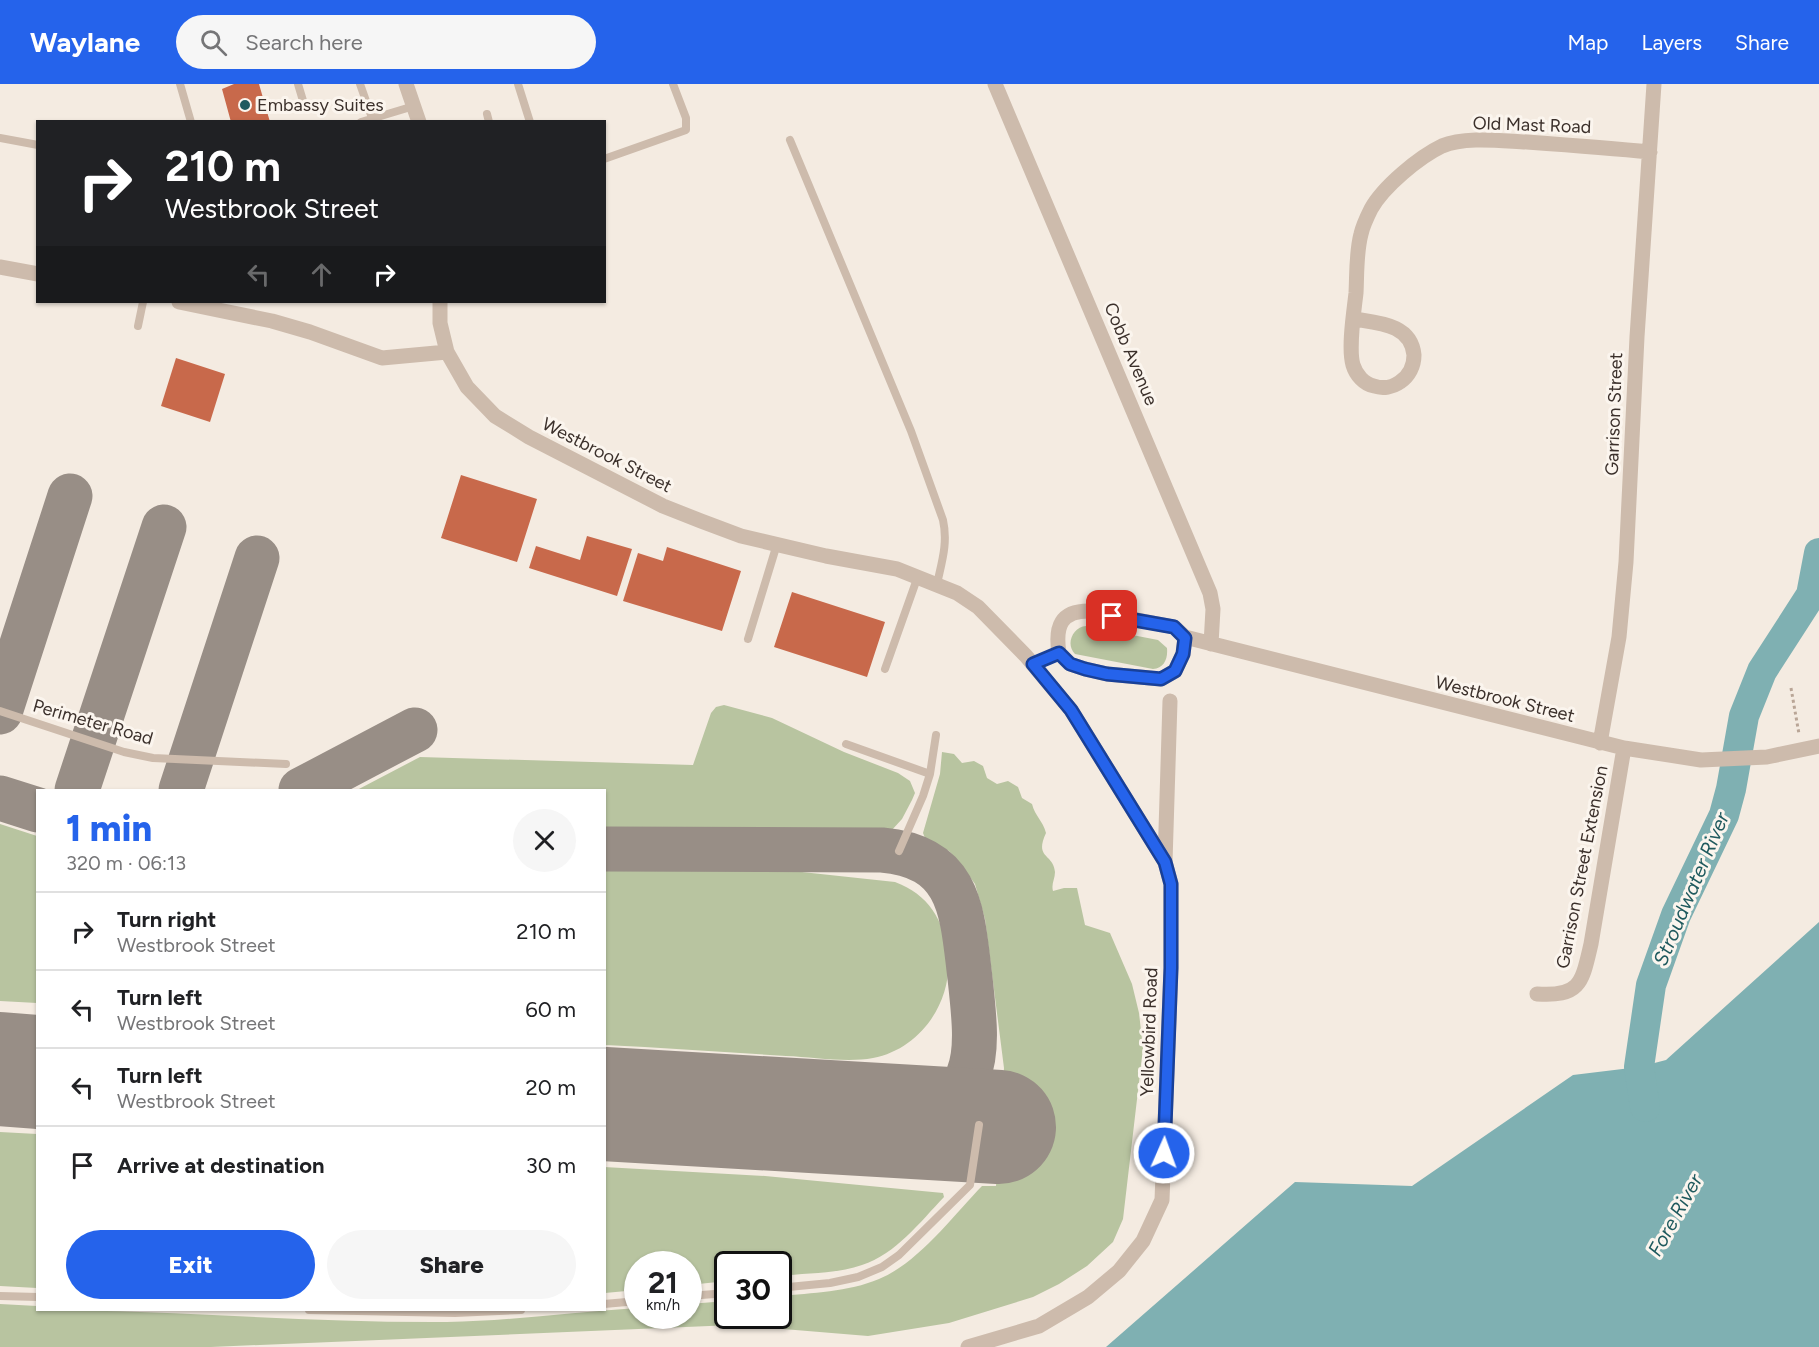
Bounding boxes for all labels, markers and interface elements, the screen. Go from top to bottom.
search box [176,15,596,69]
text: Waylane [30,25,140,59]
icon: search [197,26,230,59]
text: Search here [245,29,363,56]
text: Map [1568,30,1608,55]
text: Layers [1641,30,1702,55]
text: Share [1735,30,1789,55]
place label: Embassy Suites [257,94,384,116]
marker: Embassy Suites [238,98,252,112]
street label: Old Mast Road [1472,112,1592,138]
text: 210 m [165,141,281,192]
icon: right [66,144,144,222]
text: Westbrook Street [165,192,379,225]
icon: left [242,258,275,291]
icon: ahead [305,258,338,291]
icon: right [368,258,401,291]
street label: Cobb Avenue [1099,299,1163,409]
street label: Garrison Street [1601,352,1627,476]
street label: Westbrook Street [538,413,676,497]
pin [1086,590,1137,641]
icon: arrive [1095,599,1128,632]
street label: Westbrook Street [1433,671,1577,727]
street label: Perimeter Road [30,694,156,750]
street label: Garrison Street Extension [1552,764,1612,970]
text: 1 min [66,807,152,850]
water label: Stroudwater River [1648,808,1735,969]
button: close [513,809,576,872]
text: 320 m · 06:13 [66,851,186,875]
text: Turn right [117,906,216,933]
icon: right [66,915,99,948]
text: 210 m [516,918,576,945]
text: Westbrook Street [117,933,276,957]
street label: Yellowbird Road [1136,967,1162,1097]
text: Turn left [117,984,203,1011]
icon: left [66,993,99,1026]
text: 60 m [525,996,576,1023]
text: Westbrook Street [117,1011,276,1035]
text: Turn left [117,1062,203,1089]
icon: left [66,1071,99,1104]
text: 20 m [525,1074,576,1101]
text: Westbrook Street [117,1089,276,1113]
position arrow [1132,1121,1196,1185]
icon: arrive [66,1149,99,1182]
text: Arrive at destination [117,1152,325,1179]
text: 30 m [526,1152,576,1179]
water label: Fore River [1643,1169,1708,1260]
button: Exit [66,1230,315,1299]
button: Share [327,1230,576,1299]
speed limit sign: 30 [714,1251,792,1329]
text: 21 [648,1264,678,1301]
text: km/h [646,1296,680,1314]

